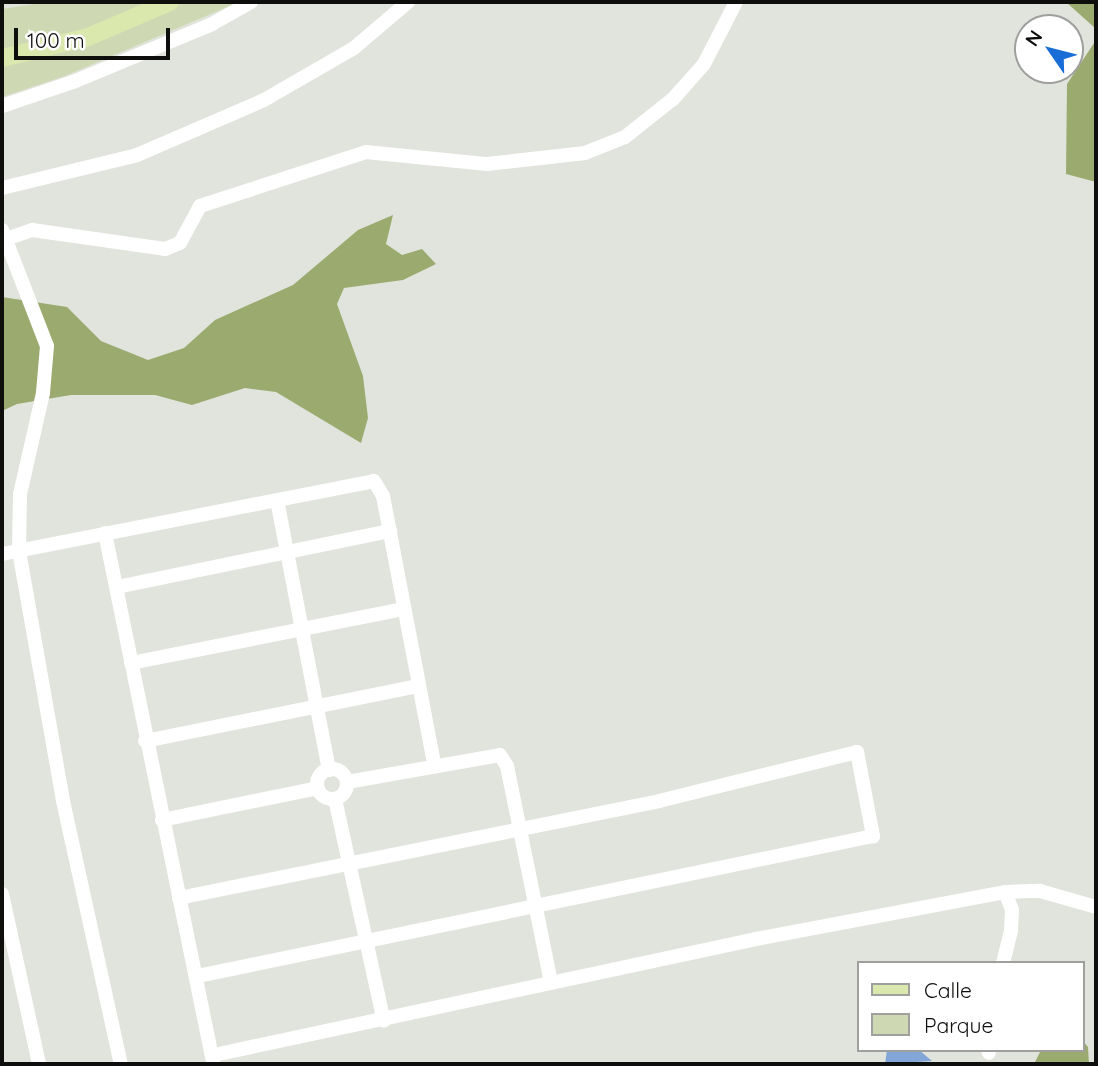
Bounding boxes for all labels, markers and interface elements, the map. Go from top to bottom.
scale bar [18,14,173,58]
north arrow [1014,14,1084,84]
text: N [1020,25,1047,51]
text: 100 m [27,27,85,53]
legend [856,961,1084,1052]
text: Calle [924,977,972,1003]
text: Parque [924,1012,993,1038]

